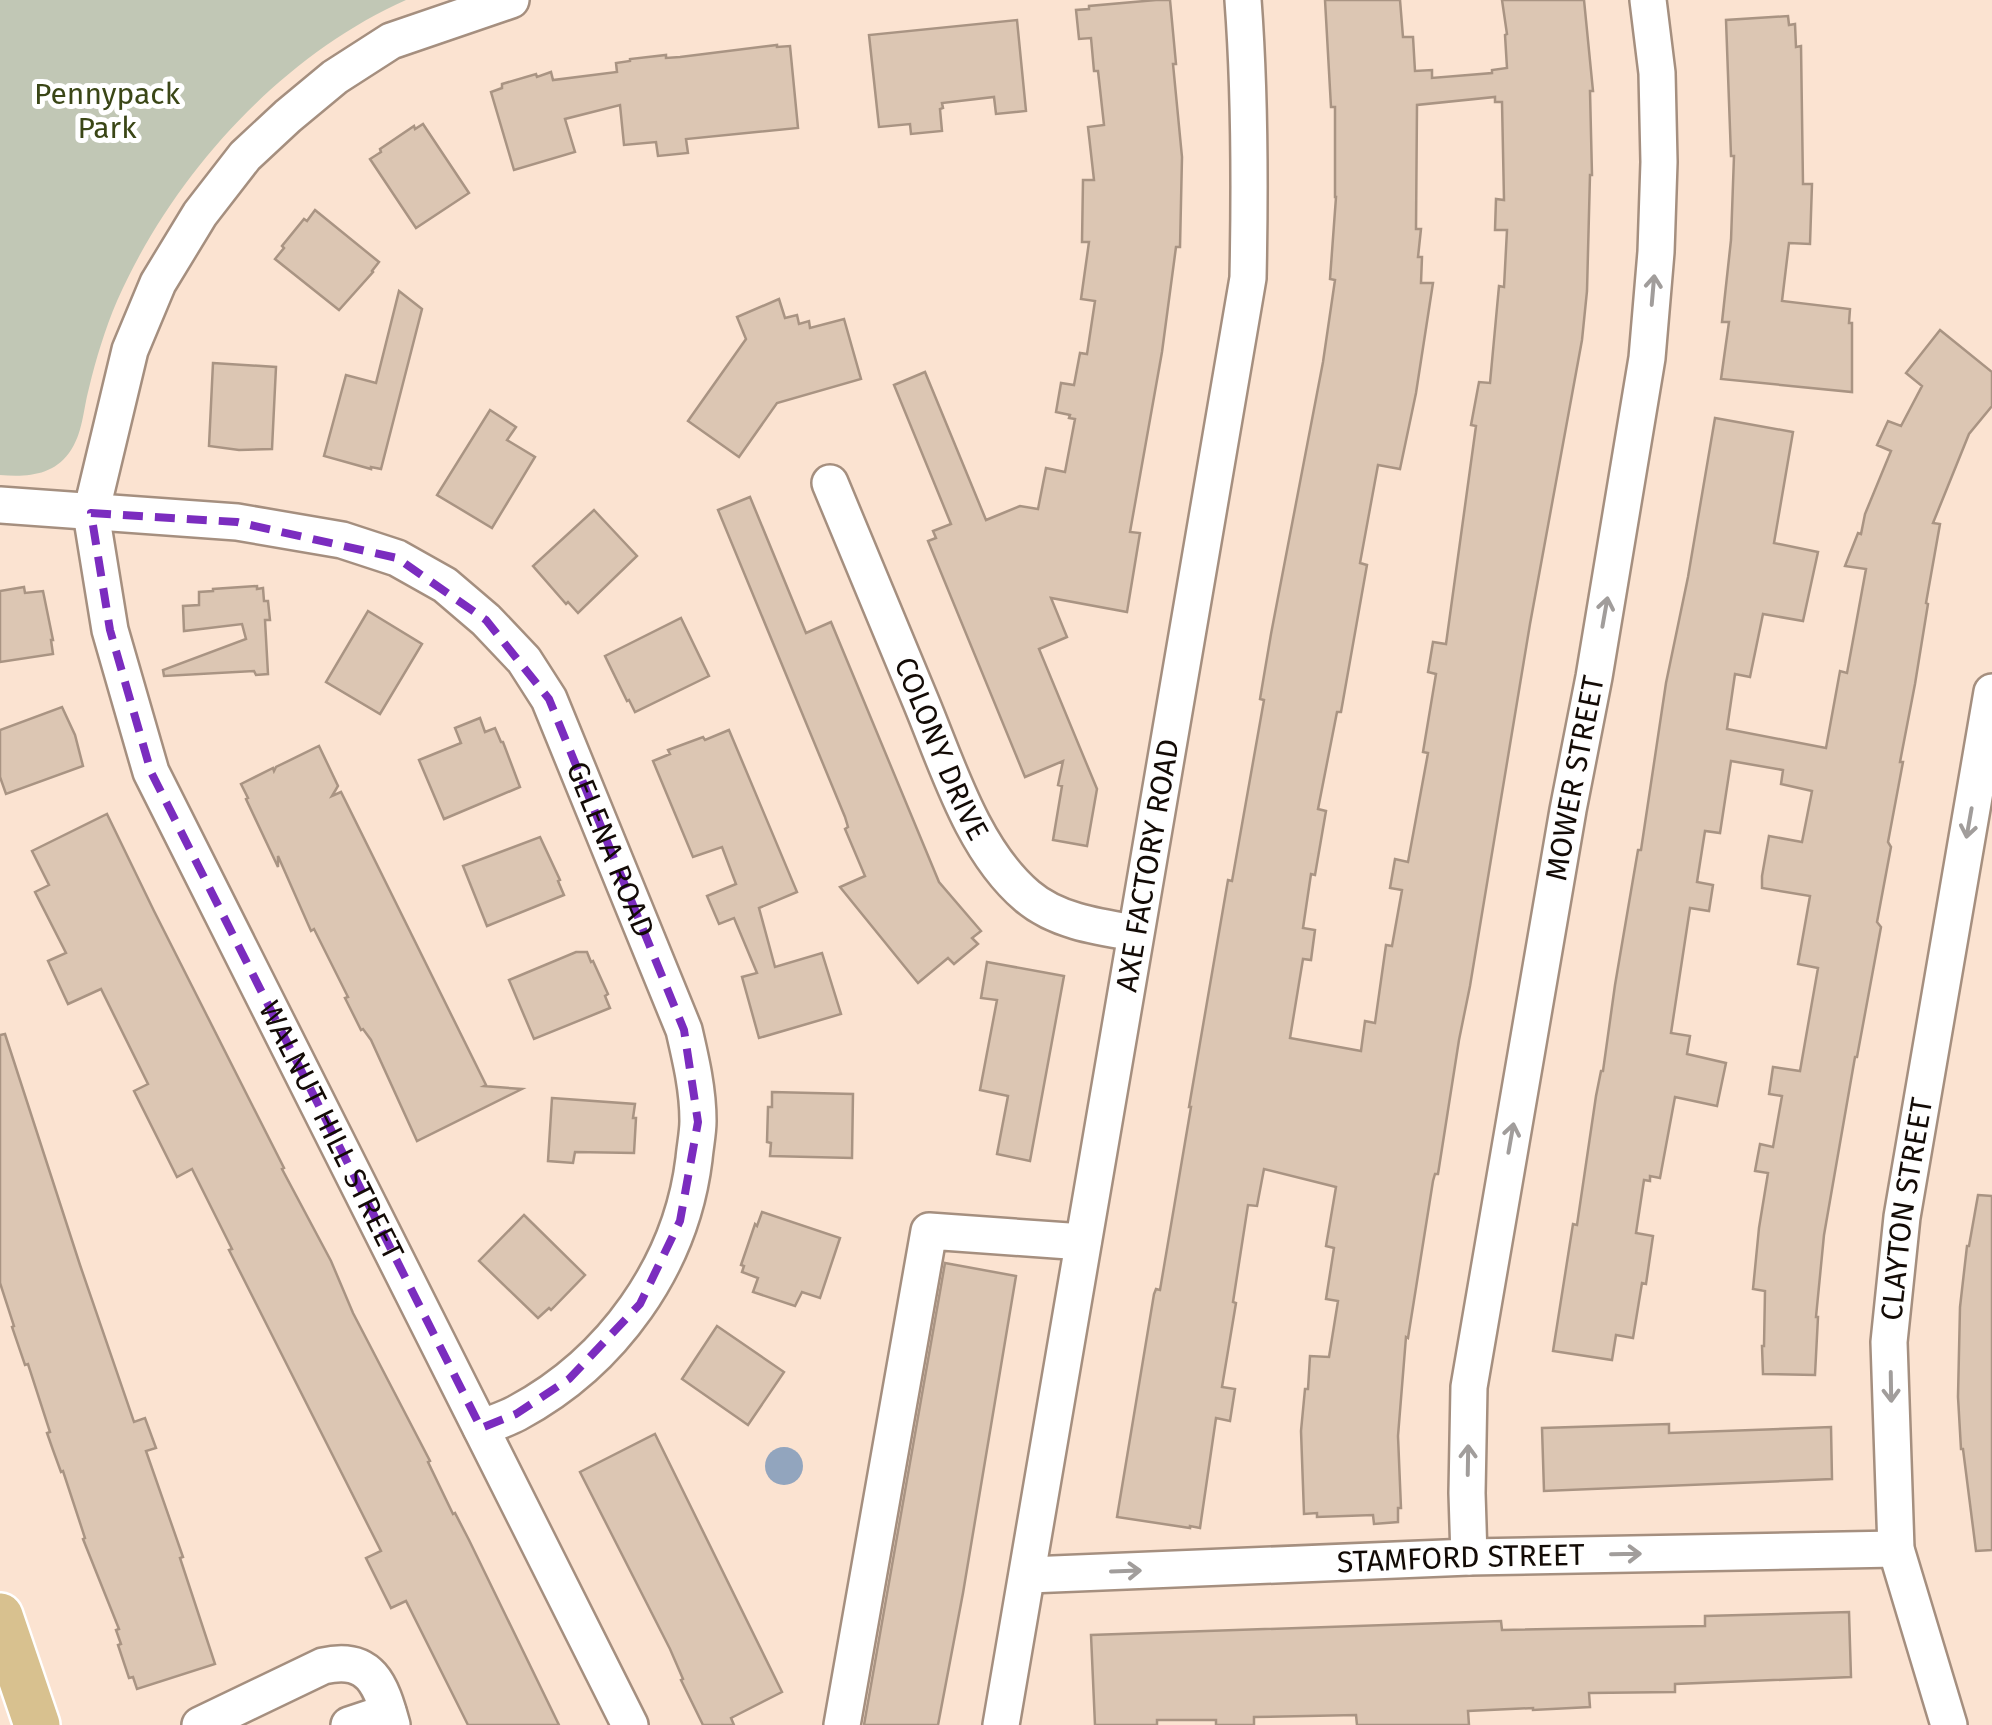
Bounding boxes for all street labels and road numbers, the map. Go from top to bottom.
street label: COLONY DRIVE [886,652,996,847]
street label: MOWER STREET [1538,672,1612,883]
street label: AXE FACTORY ROAD [1108,736,1187,995]
street label: GELENA ROAD [558,756,662,943]
street label: WALNUT HILL STREET [251,995,411,1266]
street label: CLAYTON STREET [1873,1094,1940,1322]
street label: STAMFORD STREET [1336,1537,1585,1580]

